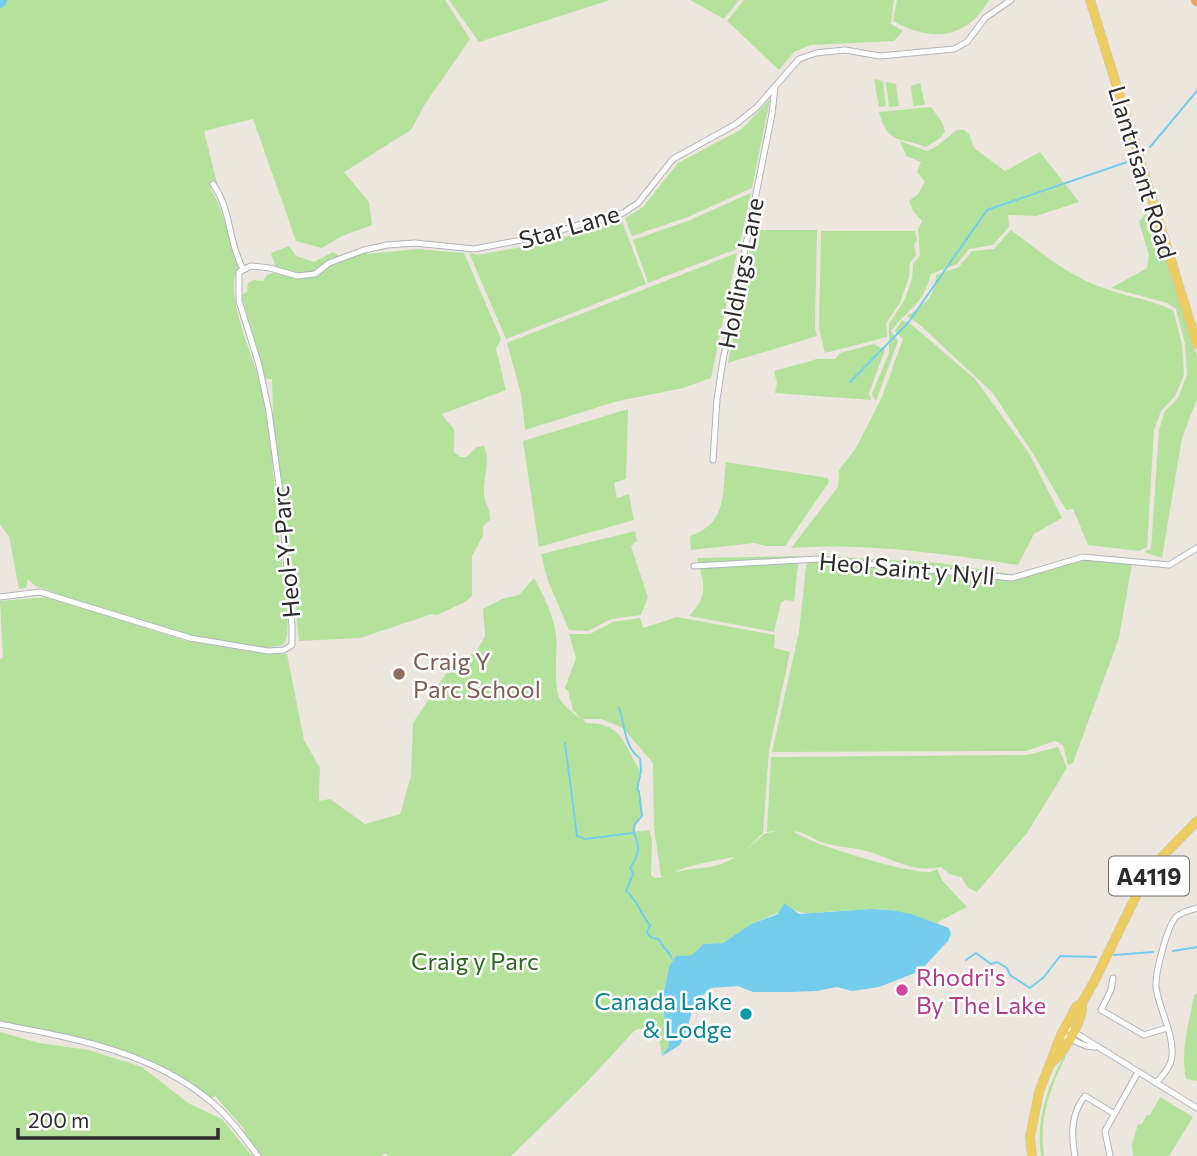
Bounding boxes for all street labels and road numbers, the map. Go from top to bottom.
street label: Llantrisant Road [1103,82,1183,262]
street label: Holdings Lane [711,195,769,351]
street label: Star Lane [515,198,623,254]
street label: Heol-Y-Parc [265,485,305,619]
street label: Heol Saint y Nyll [818,546,996,590]
road number: A4119 [1109,856,1189,896]

